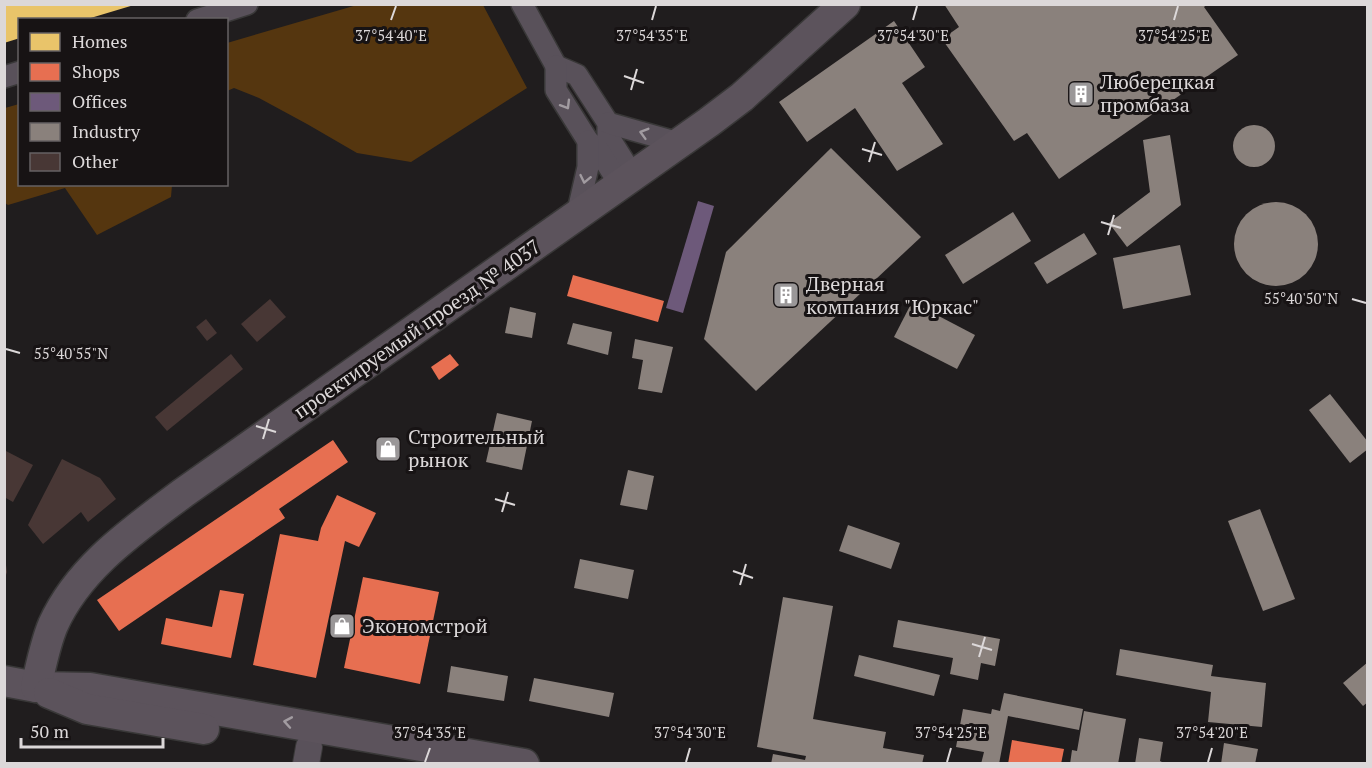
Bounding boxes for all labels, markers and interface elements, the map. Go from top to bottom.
legend [18,18,228,186]
text: 37°54'40"E [355,25,427,45]
text: 37°54'35"E [616,25,688,45]
text: 37°54'30"E [877,25,949,45]
text: 37°54'25"E [1138,25,1210,45]
text: Homes [72,29,127,53]
text: Shops [72,59,120,83]
place label: Люберецкая промбаза [1099,68,1215,118]
building icon: Люберецкая промбаза [1066,79,1096,109]
text: Offices [72,89,127,113]
one-way arrow [559,99,570,109]
text: Industry [72,119,141,143]
one-way arrow [639,128,650,140]
text: Other [72,149,119,173]
one-way arrow [580,173,593,183]
street label: проектируемый проезд № 4037 [288,233,546,424]
place label: Дверная компания "Юркас" [806,270,979,320]
building icon: Дверная компания "Юркас" [771,280,801,310]
text: 55°40'50"N [1264,288,1338,308]
text: 55°40'55"N [34,343,108,363]
place label: Строительный рынок [408,423,545,473]
shop icon: Строительный рынок [373,434,403,464]
shop icon: Экономстрой [327,611,357,641]
place label: Экономстрой [362,612,488,639]
scale bar [21,711,164,749]
one-way arrow [284,717,293,729]
text: 50 m [30,719,70,743]
text: 37°54'35"E [394,722,466,742]
text: 37°54'30"E [654,722,726,742]
text: 37°54'25"E [915,722,987,742]
text: 37°54'20"E [1176,722,1248,742]

